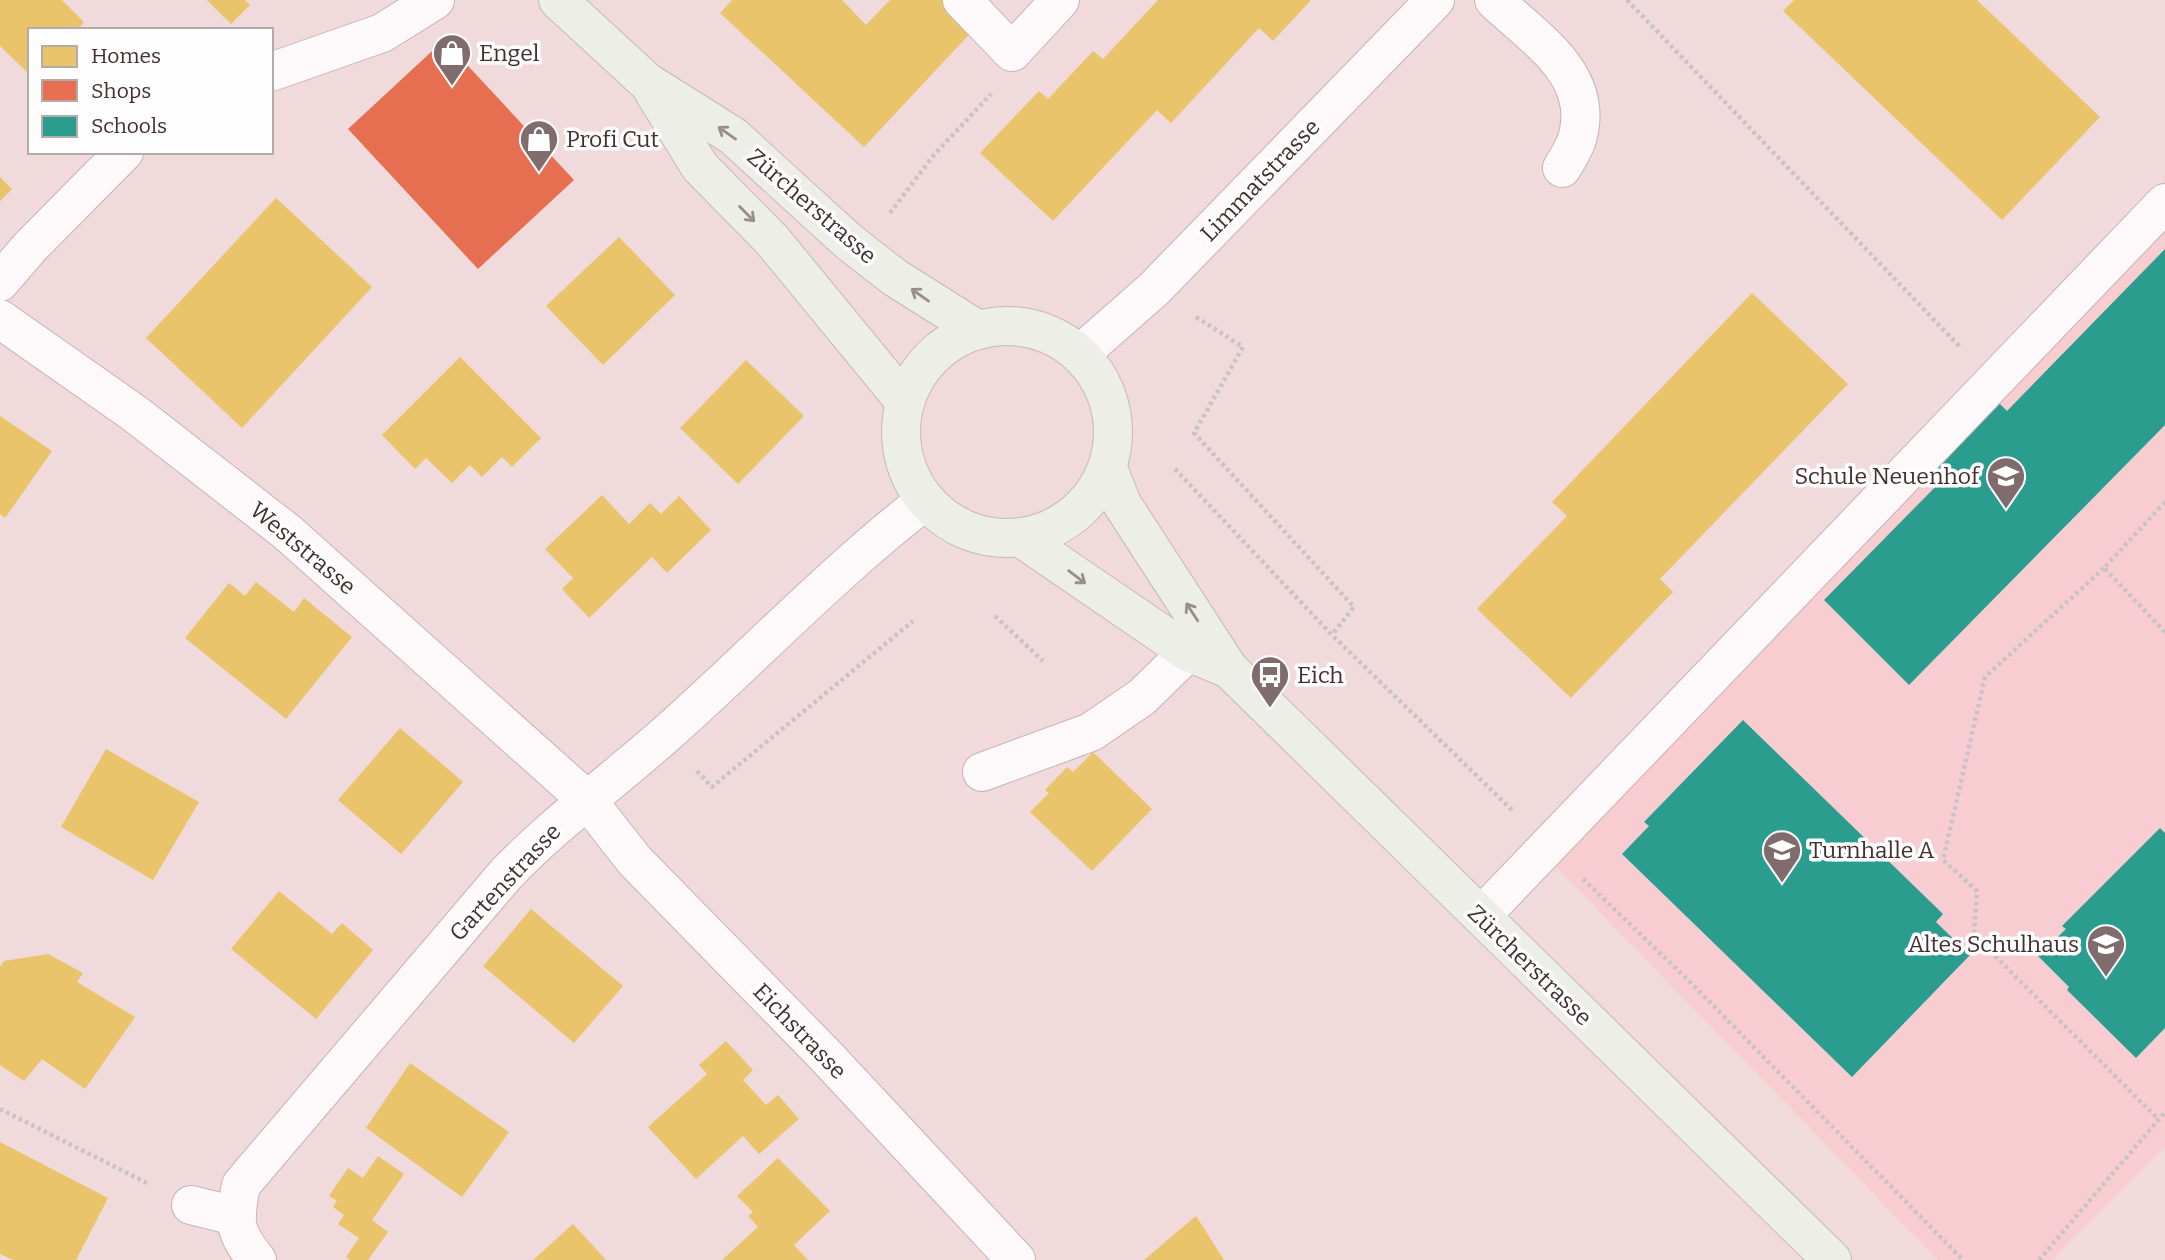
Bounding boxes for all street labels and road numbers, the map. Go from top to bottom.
street label: Limmatstrasse [1194,113,1326,247]
street label: Zürcherstrasse [742,142,882,270]
street label: Weststrasse [244,496,362,600]
street label: Gartenstrasse [443,817,567,947]
street label: Zürcherstrasse [1462,899,1598,1031]
street label: Eichstrasse [747,977,853,1085]

